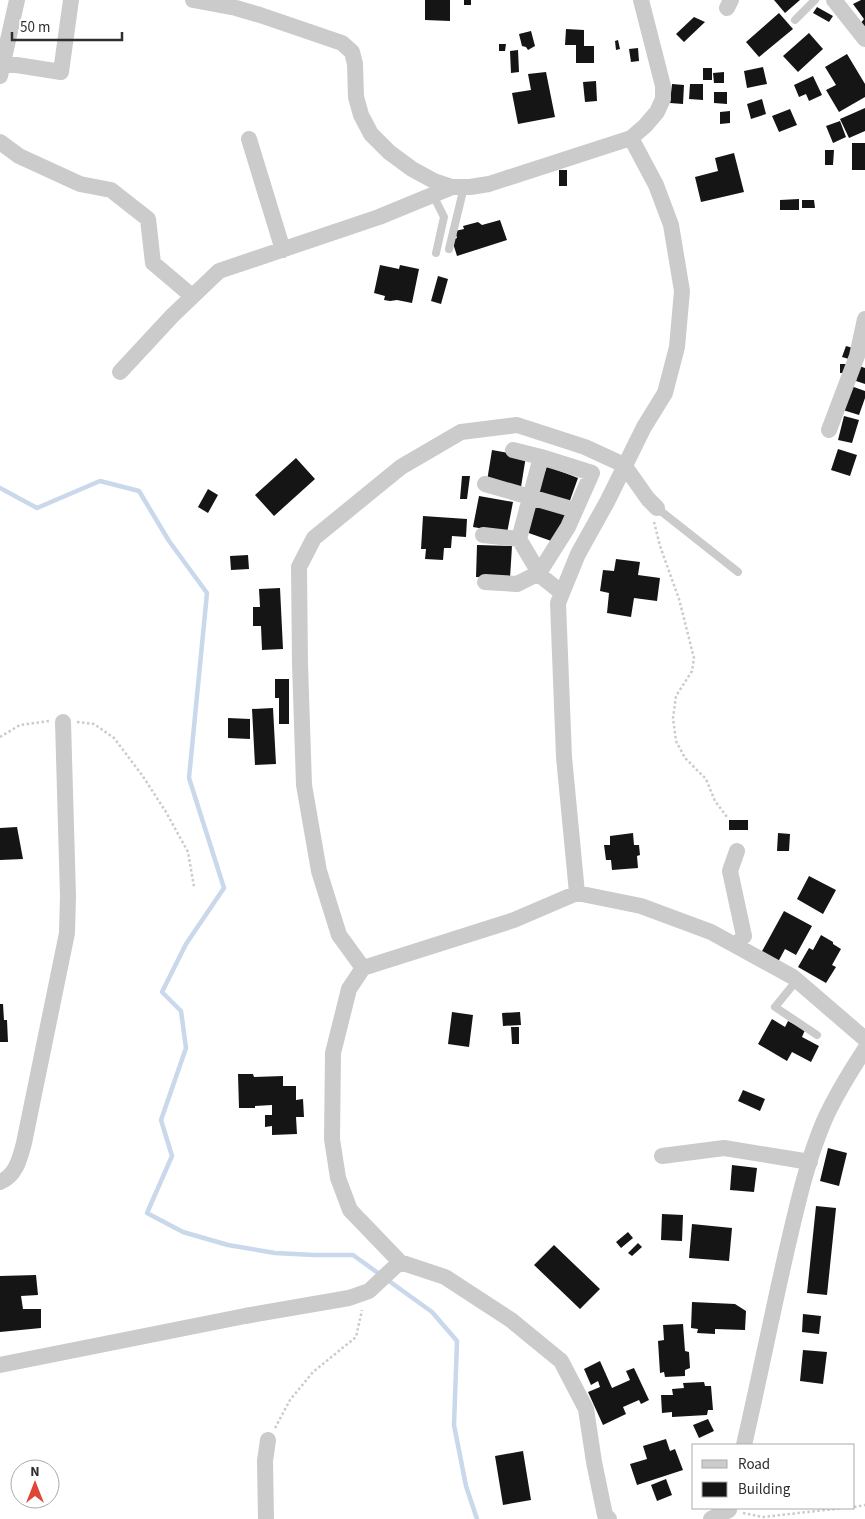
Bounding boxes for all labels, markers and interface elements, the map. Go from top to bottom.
scale bar [12,10,122,42]
text: 50 m [20,17,50,38]
legend [692,1444,855,1509]
text: Road [738,1454,770,1475]
north arrow [10,1459,60,1509]
text: N [30,1462,40,1482]
text: Building [738,1479,791,1500]

